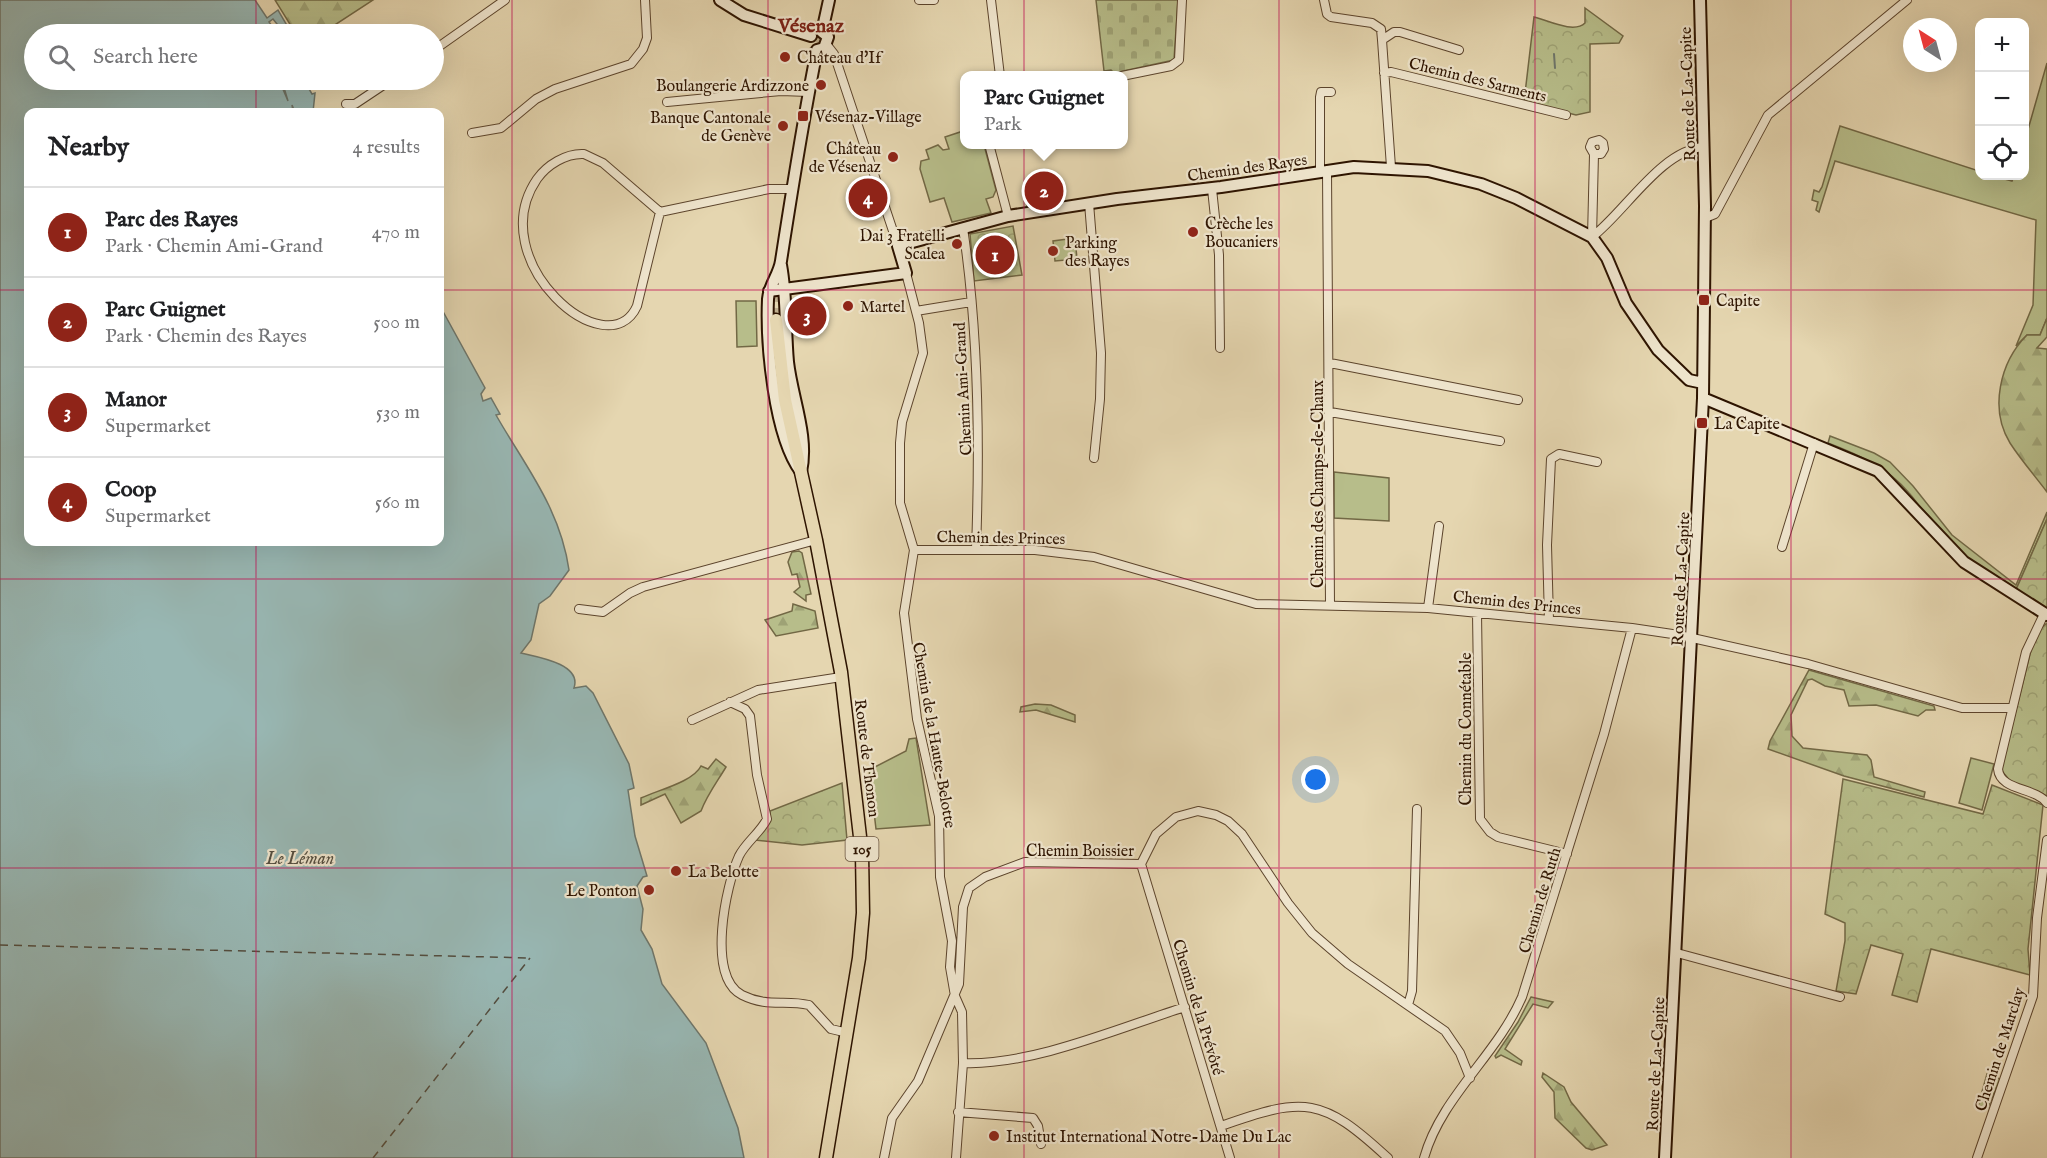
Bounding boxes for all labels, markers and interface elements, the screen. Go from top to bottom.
district label: Vésenaz [777,14,845,39]
north arrow [1903,18,1957,72]
map controls [1975,18,2029,180]
button: + [1975,18,2029,72]
search box [24,24,444,90]
street label: Route de La-Capite [1677,26,1701,161]
icon: search [45,41,78,74]
text: Search here [93,43,198,71]
place label: Château d'If [797,49,884,69]
marker: Château d'If [778,50,792,64]
street label: Chemin des Sarments [1407,54,1549,108]
popup [960,71,1128,149]
button: − [1975,72,2029,126]
place label: Boulangerie Ardizzone [656,77,809,97]
marker: Boulangerie Ardizzone [814,78,828,92]
text: Parc Guignet [984,84,1104,112]
place label: Vésenaz-Village [814,108,922,128]
place label: Banque Cantonale de Genève [650,109,771,147]
marker: Vésenaz-Village [796,109,810,123]
text: Park [984,112,1022,137]
marker: Banque Cantonale de Genève [776,119,790,133]
button: locate [1975,126,2029,180]
text: Nearby [48,131,129,164]
text: 4 results [353,135,420,160]
place label: Château de Vésenaz [809,140,881,178]
marker: Château de Vésenaz [886,150,900,164]
street label: Chemin des Rayes [1186,151,1309,187]
pin: 2 [1024,168,1064,213]
pin: 4 [848,176,888,220]
text: Parc des Rayes [105,206,238,234]
place label: Crèche les Boucaniers [1205,215,1278,253]
text: 1 [64,220,71,245]
text: 470 m [372,220,420,245]
marker: Crèche les Boucaniers [1186,225,1200,239]
place label: Dai 3 Fratelli Scalea [859,227,945,265]
pin: 1 [976,232,1014,278]
text: Park · Chemin Ami-Grand [105,234,323,259]
place label: Parking des Rayes [1065,234,1130,272]
marker: Dai 3 Fratelli Scalea [950,237,964,251]
marker: Parking des Rayes [1046,244,1060,258]
place label: Capite [1716,292,1760,312]
marker: Capite [1697,293,1711,307]
pin: 3 [788,294,826,338]
text: Parc Guignet [105,296,226,324]
place label: Martel [860,298,906,318]
marker: Martel [841,299,855,313]
text: 2 [63,310,72,335]
text: 500 m [373,310,420,335]
street label: Chemin Ami-Grand [950,321,977,456]
text: Park · Chemin des Rayes [105,324,307,349]
street label: Chemin des Champs-de-Chaux [1309,380,1329,588]
text: Manor [105,386,167,414]
text: 3 [64,400,71,425]
text: 530 m [376,400,420,425]
text: Supermarket [105,414,211,439]
place label: La Capite [1714,415,1780,435]
marker: La Capite [1695,416,1709,430]
text: Coop [105,476,156,504]
text: 4 [63,490,72,515]
text: 560 m [375,490,420,515]
text: Supermarket [105,504,211,529]
street label: Route de La-Capite [1668,511,1696,647]
street label: Chemin des Princes [936,528,1066,550]
street label: Chemin des Princes [1452,587,1582,621]
street label: Chemin de la Haute-Belotte [907,641,959,830]
street label: Chemin du Connétable [1457,652,1477,806]
street label: Route de Thonon [849,698,883,819]
your location [1301,765,1330,794]
road number: 105 [846,837,878,861]
street label: Chemin Boissier [1026,842,1134,862]
street label: Chemin de Ruth [1515,845,1567,956]
water label: Le Léman [265,848,334,871]
place label: La Belotte [688,863,759,883]
marker: La Belotte [669,864,683,878]
place label: Le Ponton [566,882,637,902]
marker: Le Ponton [642,883,656,897]
street label: Chemin de la Prévôté [1167,937,1227,1078]
street label: Chemin de Marclay [1971,985,2030,1114]
street label: Route de La-Capite [1643,996,1671,1132]
place label: Institut International Notre-Dame Du Lac [1006,1128,1292,1148]
marker: Institut International Notre-Dame Du Lac [987,1129,1001,1143]

